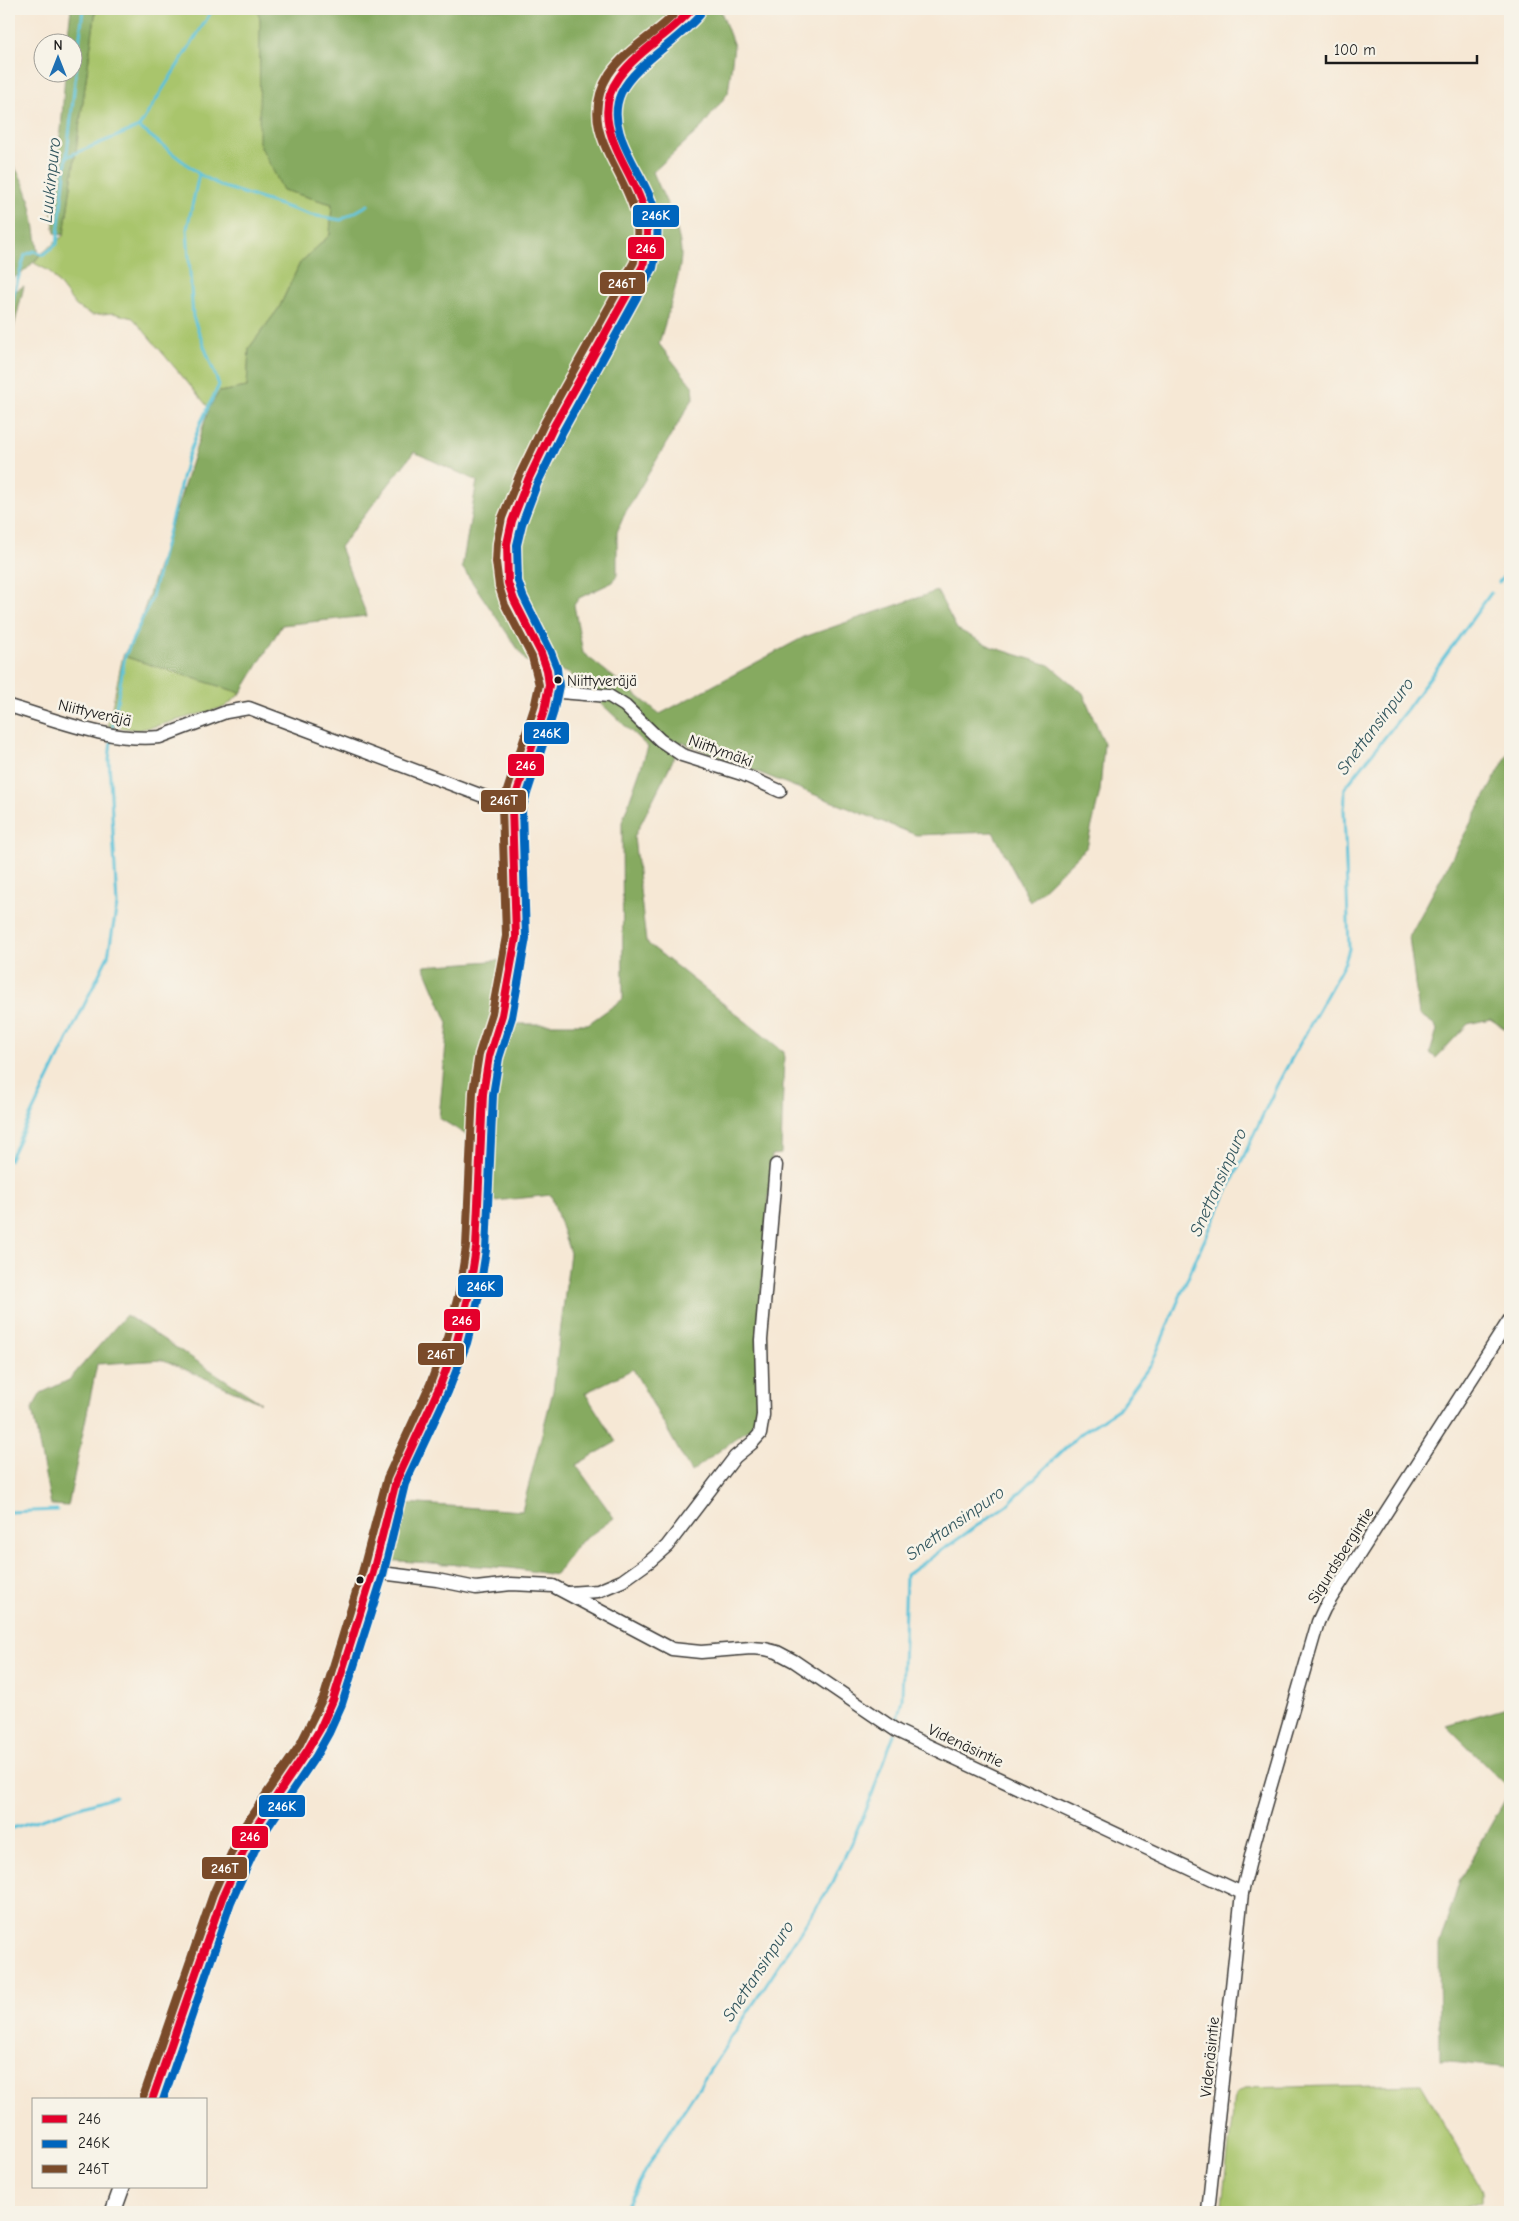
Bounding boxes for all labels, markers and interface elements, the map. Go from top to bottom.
north arrow [32,32,82,82]
scale bar [1326,32,1478,64]
text: N [53,37,63,54]
text: 100 m [1334,41,1376,59]
water label: Luukinpuro [36,136,65,224]
line badge: 246K [632,204,680,228]
text: 246K [642,207,670,224]
line badge: 246 [627,236,665,260]
text: 246 [636,240,656,257]
line badge: 246T [599,271,646,295]
text: 246T [608,275,637,292]
place label: Niittyveräjä [567,672,637,690]
water label: Snettansinpuro [1332,674,1419,779]
marker: Niittyveräjä [553,675,563,685]
street label: Niittyveräjä [56,696,133,730]
line badge: 246K [523,721,570,745]
text: 246K [533,725,561,742]
street label: Niittymäki [686,731,755,771]
line badge: 246 [507,753,545,777]
text: 246 [516,757,536,774]
line badge: 246T [480,789,527,813]
text: 246T [490,792,519,809]
water label: Snettansinpuro [1185,1125,1252,1239]
line badge: 246K [457,1274,504,1298]
text: 246K [467,1278,495,1295]
line badge: 246 [443,1308,481,1332]
text: 246 [452,1312,472,1329]
line badge: 246T [417,1342,465,1366]
text: 246T [427,1346,456,1363]
water label: Snettansinpuro [902,1482,1009,1565]
street label: Sigurdsbergintie [1304,1504,1378,1607]
unlabelled marker [355,1575,365,1585]
street label: Videnäsintie [925,1721,1006,1771]
line badge: 246K [258,1794,306,1818]
text: 246K [268,1798,296,1815]
line badge: 246 [231,1825,269,1849]
text: 246 [240,1828,260,1845]
line badge: 246T [201,1856,248,1880]
text: 246T [211,1860,240,1877]
water label: Snettansinpuro [718,1917,799,2026]
street label: Videnäsintie [1197,2016,1223,2098]
legend [32,2098,208,2188]
text: 246 [78,2110,101,2128]
text: 246K [78,2134,110,2152]
text: 246T [78,2160,109,2178]

